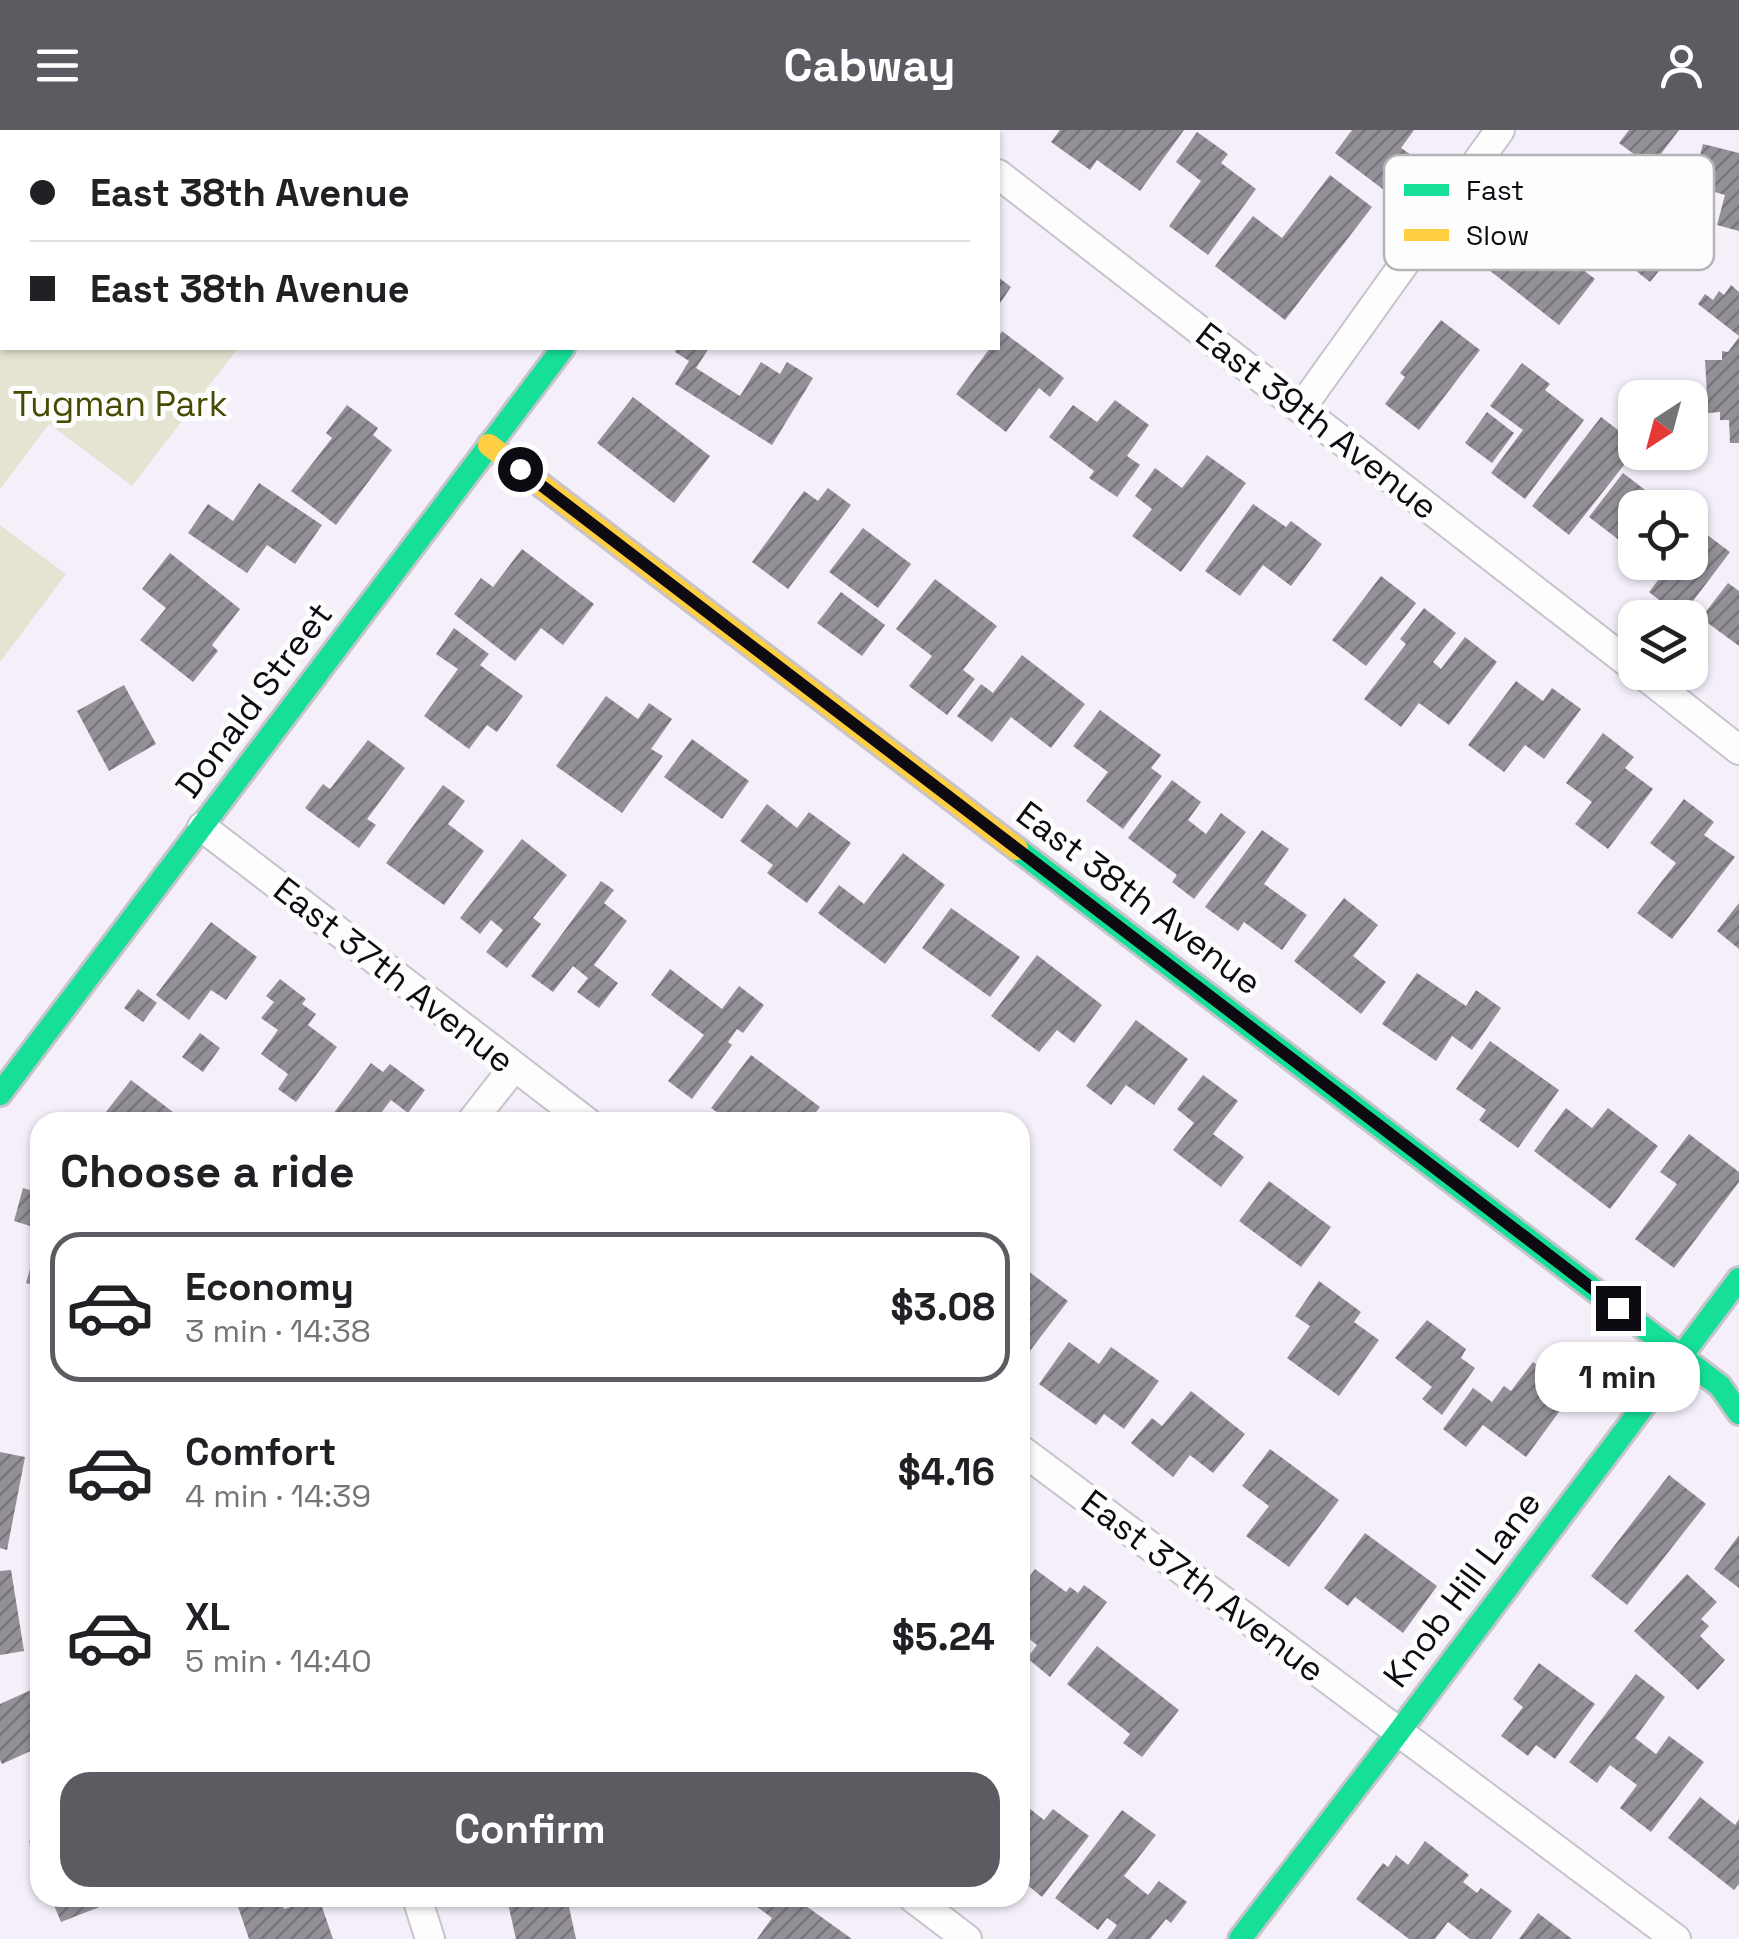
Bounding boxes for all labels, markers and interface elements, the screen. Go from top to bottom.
text: Cabway [784,37,956,94]
icon: menu [30,38,85,93]
icon: person [1654,38,1709,93]
legend [1384,155,1714,270]
text: East 38th Avenue [90,169,410,217]
text: Fast [1466,172,1524,208]
text: Slow [1466,217,1529,253]
text: East 38th Avenue [90,265,410,313]
street label: East 39th Avenue [1187,313,1447,529]
north arrow [1618,380,1708,470]
map controls [1618,380,1708,690]
park label: Tugman Park [12,382,228,426]
route start [498,447,543,492]
button: locate [1618,490,1708,580]
street label: Donald Street [166,594,342,806]
button: layers [1618,600,1708,690]
street label: East 38th Avenue [1008,792,1270,1004]
street label: East 37th Avenue [265,867,523,1083]
text: Choose a ride [60,1143,355,1200]
icon: car [65,1262,155,1352]
text: Economy [185,1263,354,1311]
text: $3.08 [891,1283,995,1331]
route end [1596,1286,1641,1331]
text: 3 min · 14:38 [185,1311,371,1351]
callout: 1 min [1536,1343,1700,1413]
text: 1 min [1578,1357,1657,1397]
icon: car [65,1427,155,1517]
text: Comfort [185,1428,336,1476]
text: $4.16 [898,1448,995,1496]
text: 4 min · 14:39 [185,1476,371,1516]
street label: East 37th Avenue [1073,1480,1333,1692]
street label: Knob Hill Lane [1374,1482,1550,1696]
icon: car [65,1592,155,1682]
text: XL [185,1593,230,1641]
text: $5.24 [892,1613,995,1661]
text: 5 min · 14:40 [185,1641,372,1681]
button: Confirm [60,1772,1000,1887]

